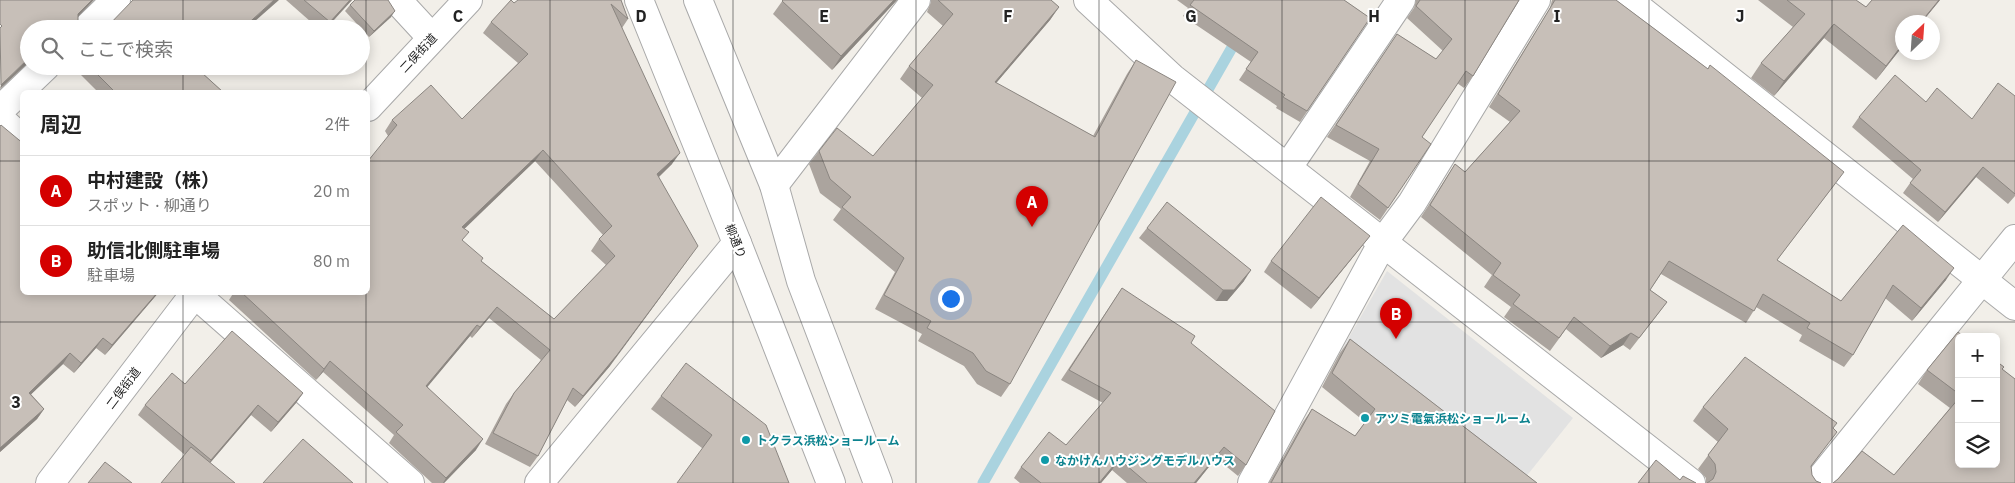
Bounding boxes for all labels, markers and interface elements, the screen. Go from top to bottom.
text: C [453,6,463,26]
text: D [635,6,647,26]
text: E [819,6,829,26]
text: F [1003,6,1013,26]
text: G [1185,6,1197,26]
text: H [1368,6,1380,26]
text: I [1554,6,1561,26]
text: J [1736,6,1744,26]
north arrow [1895,15,1940,60]
search box [20,20,370,75]
street label: 二俣街道 [396,30,440,76]
icon: search [38,34,66,62]
text: ここで検索 [78,37,173,61]
text: 周辺 [40,110,82,138]
text: 2件 [324,114,350,134]
text: 中村建設（株） [87,168,220,192]
text: A [51,181,61,201]
text: 20 m [313,181,350,201]
pin: A [1016,186,1048,227]
text: スポット · 柳通り [87,195,212,215]
street label: 柳通り [722,221,750,261]
text: 助信北側駐車場 [87,238,220,262]
text: B [51,251,61,271]
text: 80 m [313,251,350,271]
text: 駐車場 [87,265,135,285]
your location [938,286,964,312]
pin: B [1380,298,1412,339]
map controls [1955,333,2000,468]
button: + [1955,333,2000,378]
street label: 二俣街道 [103,364,143,412]
button: − [1955,378,2000,423]
text: 3 [11,392,21,412]
place label: アツミ電氣浜松ショールーム [1375,411,1531,426]
marker: アツミ電氣浜松ショールーム [1359,412,1371,424]
button: layers [1955,423,2000,468]
place label: トクラス浜松ショールーム [756,433,899,448]
marker: トクラス浜松ショールーム [740,434,752,446]
place label: なかけんハウジングモデルハウス [1055,453,1235,468]
marker: なかけんハウジングモデルハウス [1039,454,1051,466]

